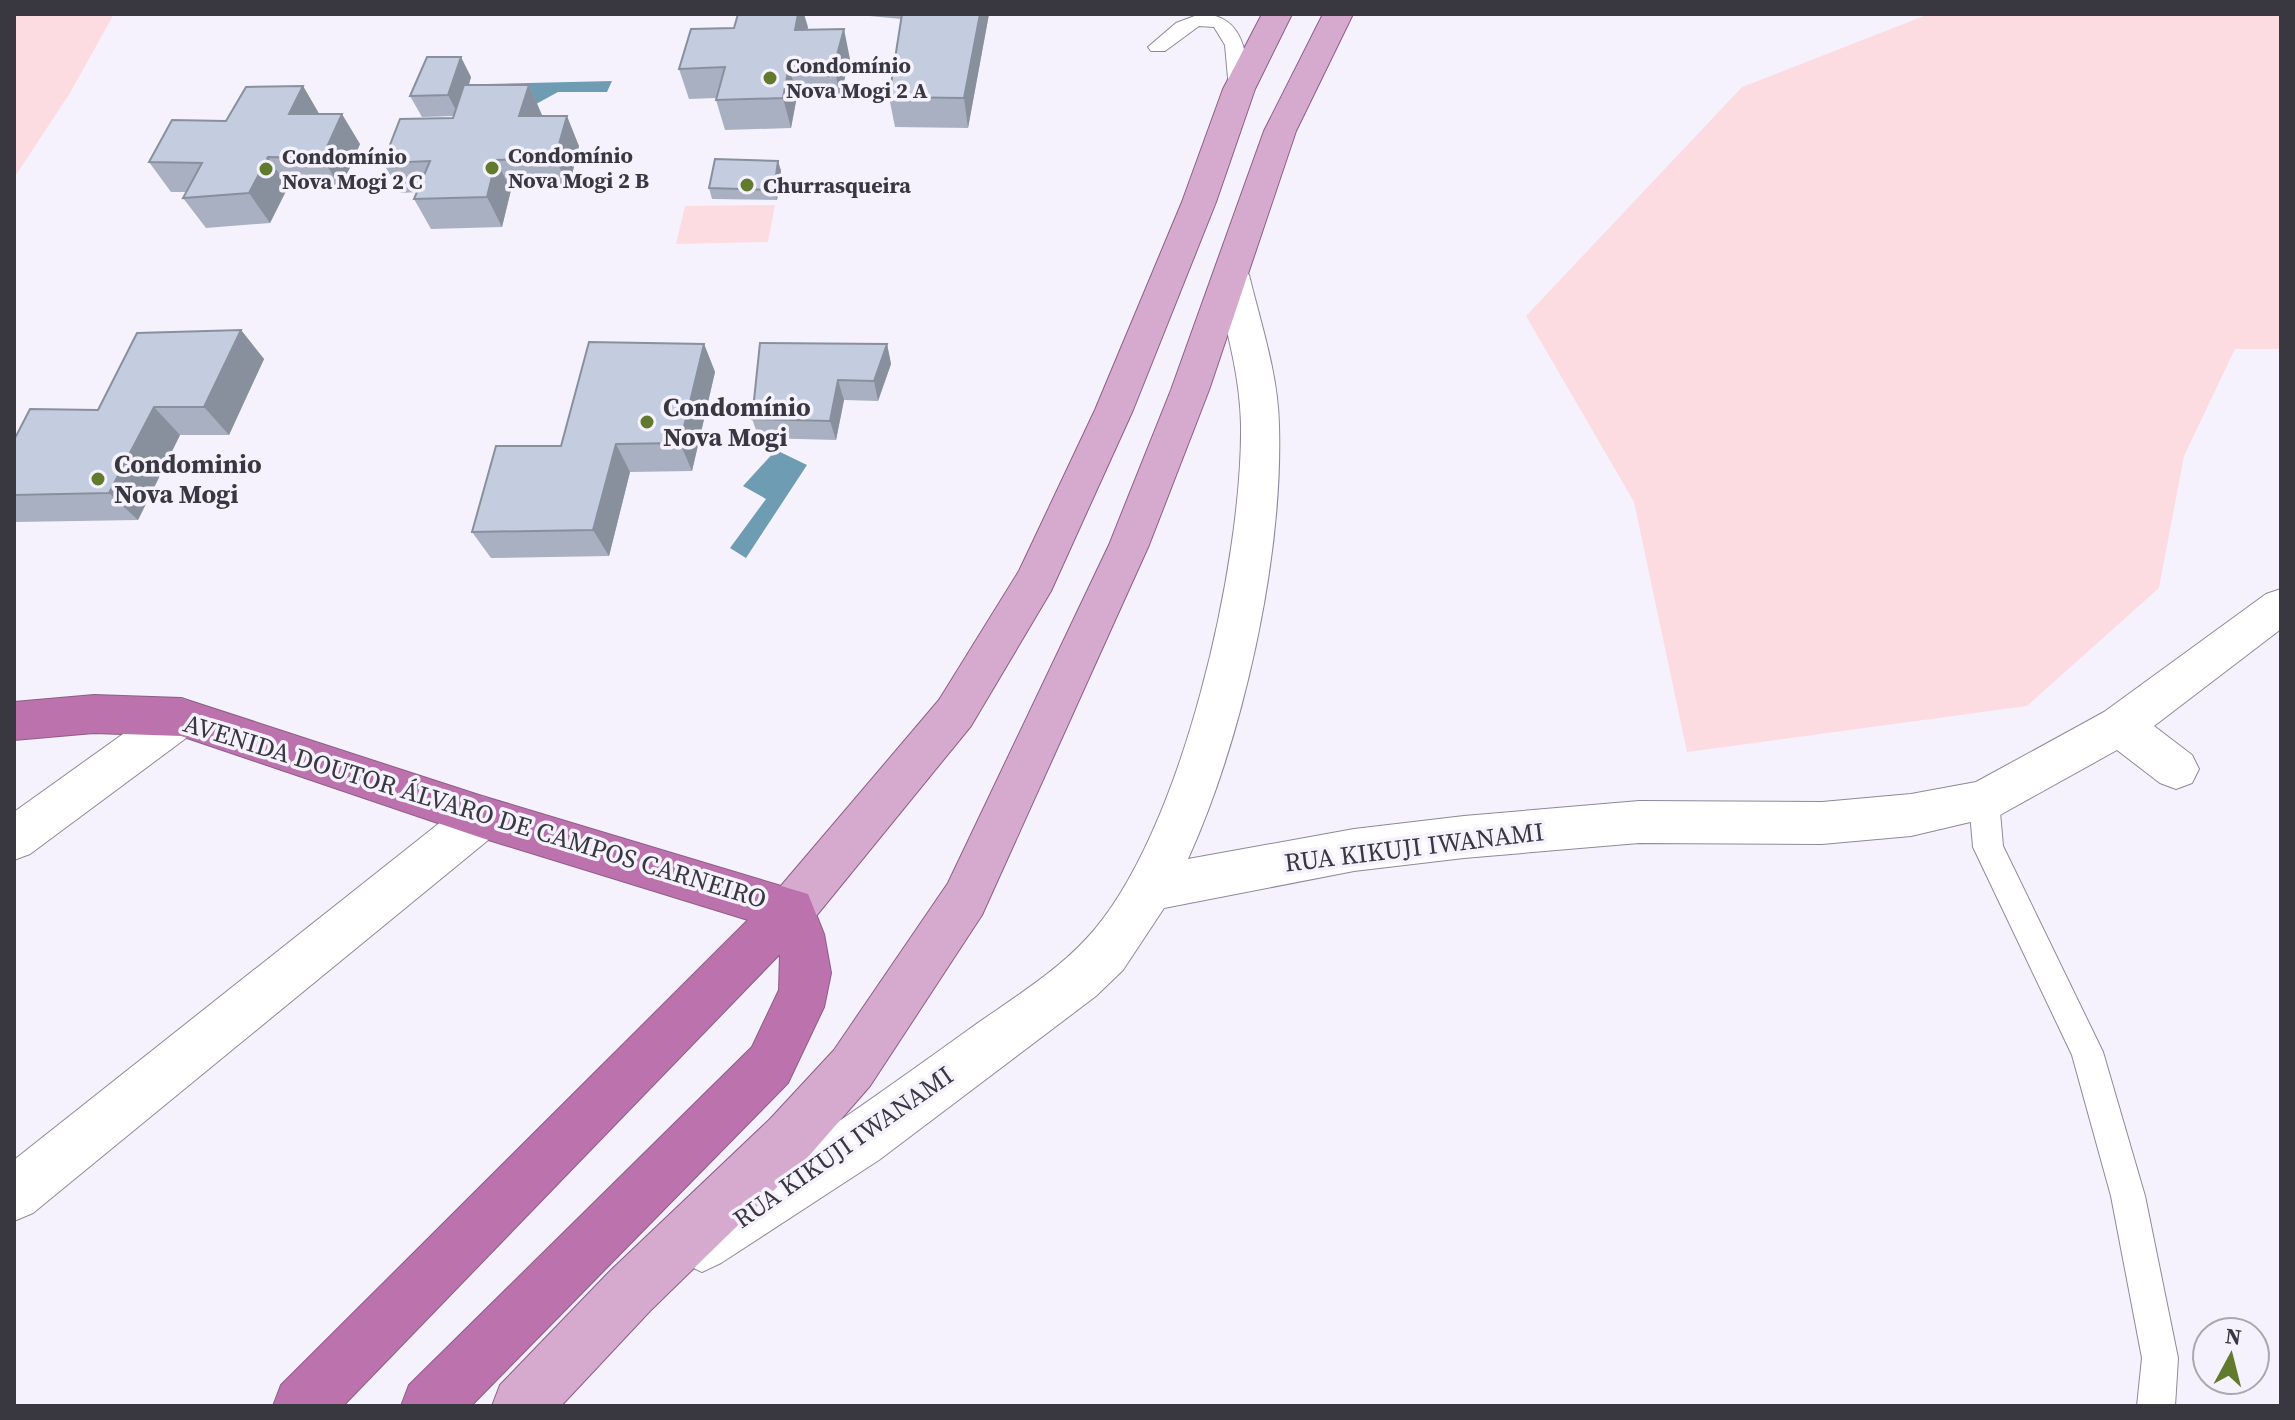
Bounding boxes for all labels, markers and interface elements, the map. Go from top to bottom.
place label: Condomínio Nova Mogi 2 A [786,50,928,105]
marker: Condomínio Nova Mogi 2 A [761,69,779,87]
place label: Condomínio Nova Mogi 2 B [508,140,649,195]
place label: Condomínio Nova Mogi 2 C [282,141,423,196]
marker: Condomínio Nova Mogi 2 B [483,159,501,177]
marker: Condomínio Nova Mogi 2 C [257,160,275,178]
place label: Churrasqueira [763,170,911,200]
marker: Churrasqueira [738,176,756,194]
place label: Condomínio Nova Mogi [663,389,811,455]
marker: Condomínio Nova Mogi [638,413,656,431]
place label: Condominio Nova Mogi [114,446,262,512]
marker: Condominio Nova Mogi [89,470,107,488]
street label: AVENIDA DOUTOR ÁLVARO DE CAMPOS CARNEIRO [179,705,771,917]
street label: RUA KIKUJI IWANAMI [1282,813,1546,881]
street label: RUA KIKUJI IWANAMI [726,1057,960,1237]
north arrow [2191,1316,2271,1396]
text: N [2224,1320,2243,1352]

